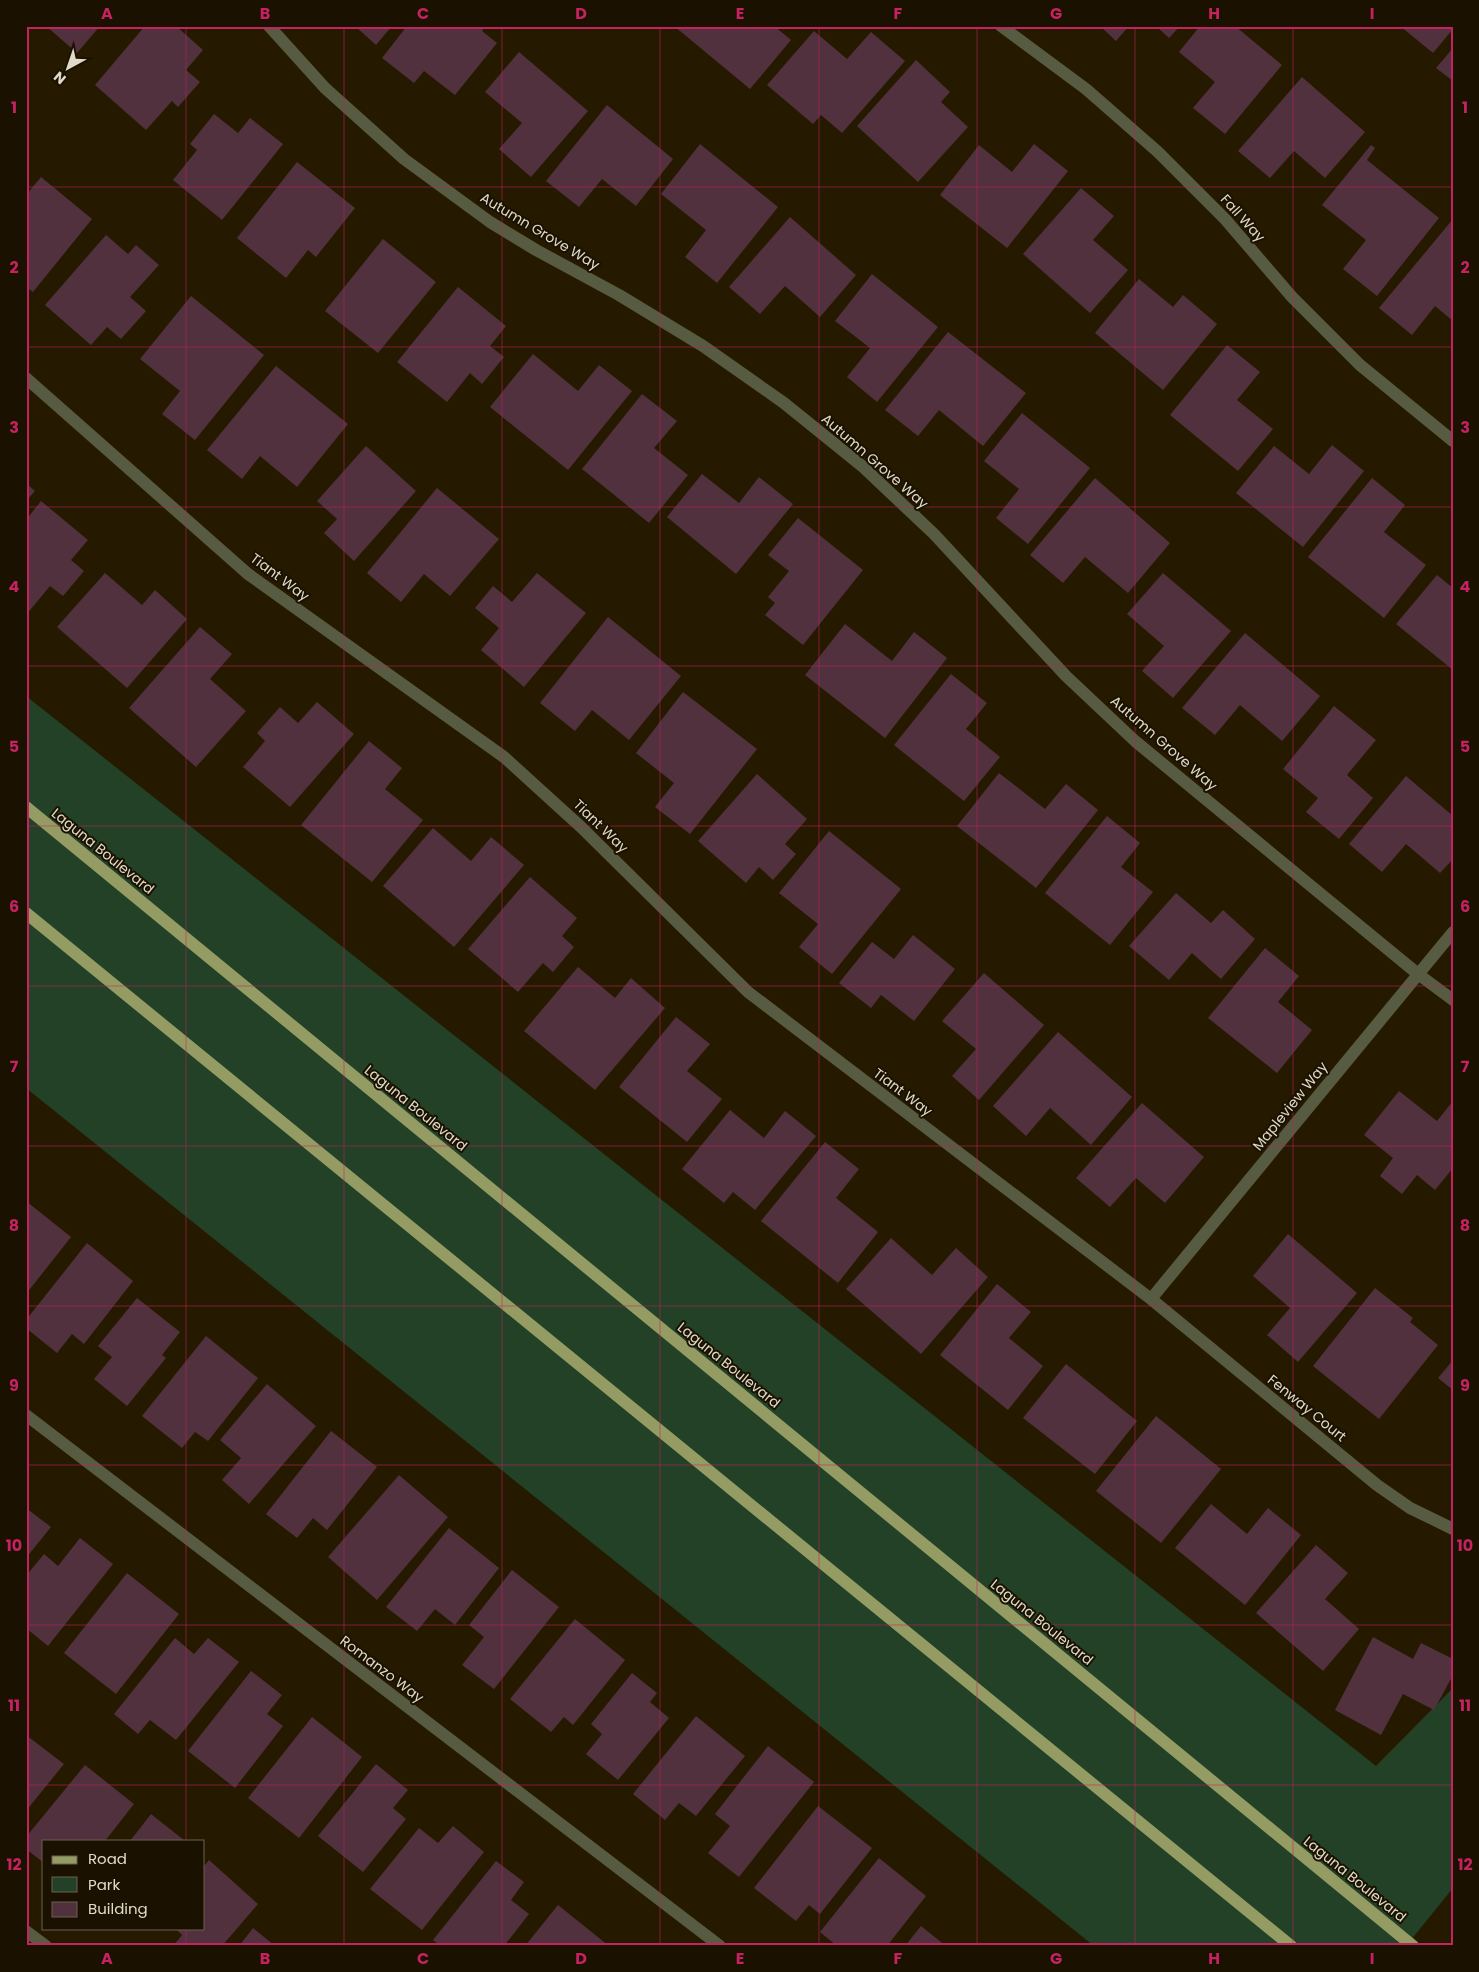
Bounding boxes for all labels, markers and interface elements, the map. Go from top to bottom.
text: A [101,2,113,25]
text: B [260,2,270,25]
text: C [417,2,429,25]
text: D [575,2,587,25]
text: E [736,2,744,25]
text: F [894,2,903,25]
text: G [1050,2,1062,25]
text: H [1208,2,1220,25]
text: I [1370,2,1374,25]
north arrow [42,42,92,92]
text: N [49,67,70,89]
text: 1 [11,96,17,119]
text: 1 [1462,96,1468,119]
street label: Autumn Grove Way [477,187,604,275]
street label: Fall Way [1216,190,1270,246]
text: 2 [9,256,19,279]
text: 2 [1460,256,1470,279]
street label: Autumn Grove Way [817,409,933,513]
text: 3 [9,416,19,439]
text: 3 [1460,416,1470,439]
street label: Tiant Way [246,548,314,606]
text: 4 [9,575,20,598]
text: 4 [1460,575,1471,598]
street label: Autumn Grove Way [1106,691,1222,795]
text: 5 [9,735,19,758]
text: 5 [1460,735,1470,758]
street label: Tiant Way [569,795,633,857]
street label: Laguna Boulevard [47,803,159,899]
text: 6 [9,895,19,918]
text: 6 [1460,895,1470,918]
text: 7 [10,1055,19,1078]
text: 7 [1461,1055,1470,1078]
street label: Mapleview Way [1248,1057,1332,1155]
street label: Laguna Boulevard [360,1060,472,1156]
street label: Tiant Way [869,1063,937,1121]
text: 8 [9,1214,19,1237]
text: 8 [1460,1214,1470,1237]
street label: Laguna Boulevard [673,1317,785,1413]
street label: Fenway Court [1263,1370,1351,1446]
text: 9 [9,1374,19,1397]
text: 9 [1460,1374,1470,1397]
text: 10 [6,1534,22,1557]
text: 10 [1457,1534,1473,1557]
street label: Laguna Boulevard [986,1574,1098,1670]
street label: Romanzo Way [336,1631,428,1707]
text: 11 [8,1694,20,1717]
text: 11 [1459,1694,1471,1717]
street label: Laguna Boulevard [1299,1831,1411,1927]
legend [42,1840,205,1930]
text: Road [88,1848,127,1869]
text: 12 [6,1853,22,1876]
text: 12 [1457,1853,1473,1876]
text: Park [88,1874,120,1895]
text: Building [88,1898,148,1919]
text: A [101,1947,113,1970]
text: B [260,1947,270,1970]
text: C [417,1947,429,1970]
text: D [575,1947,587,1970]
text: E [736,1947,744,1970]
text: F [894,1947,903,1970]
text: G [1050,1947,1062,1970]
text: H [1208,1947,1220,1970]
text: I [1370,1947,1374,1970]

